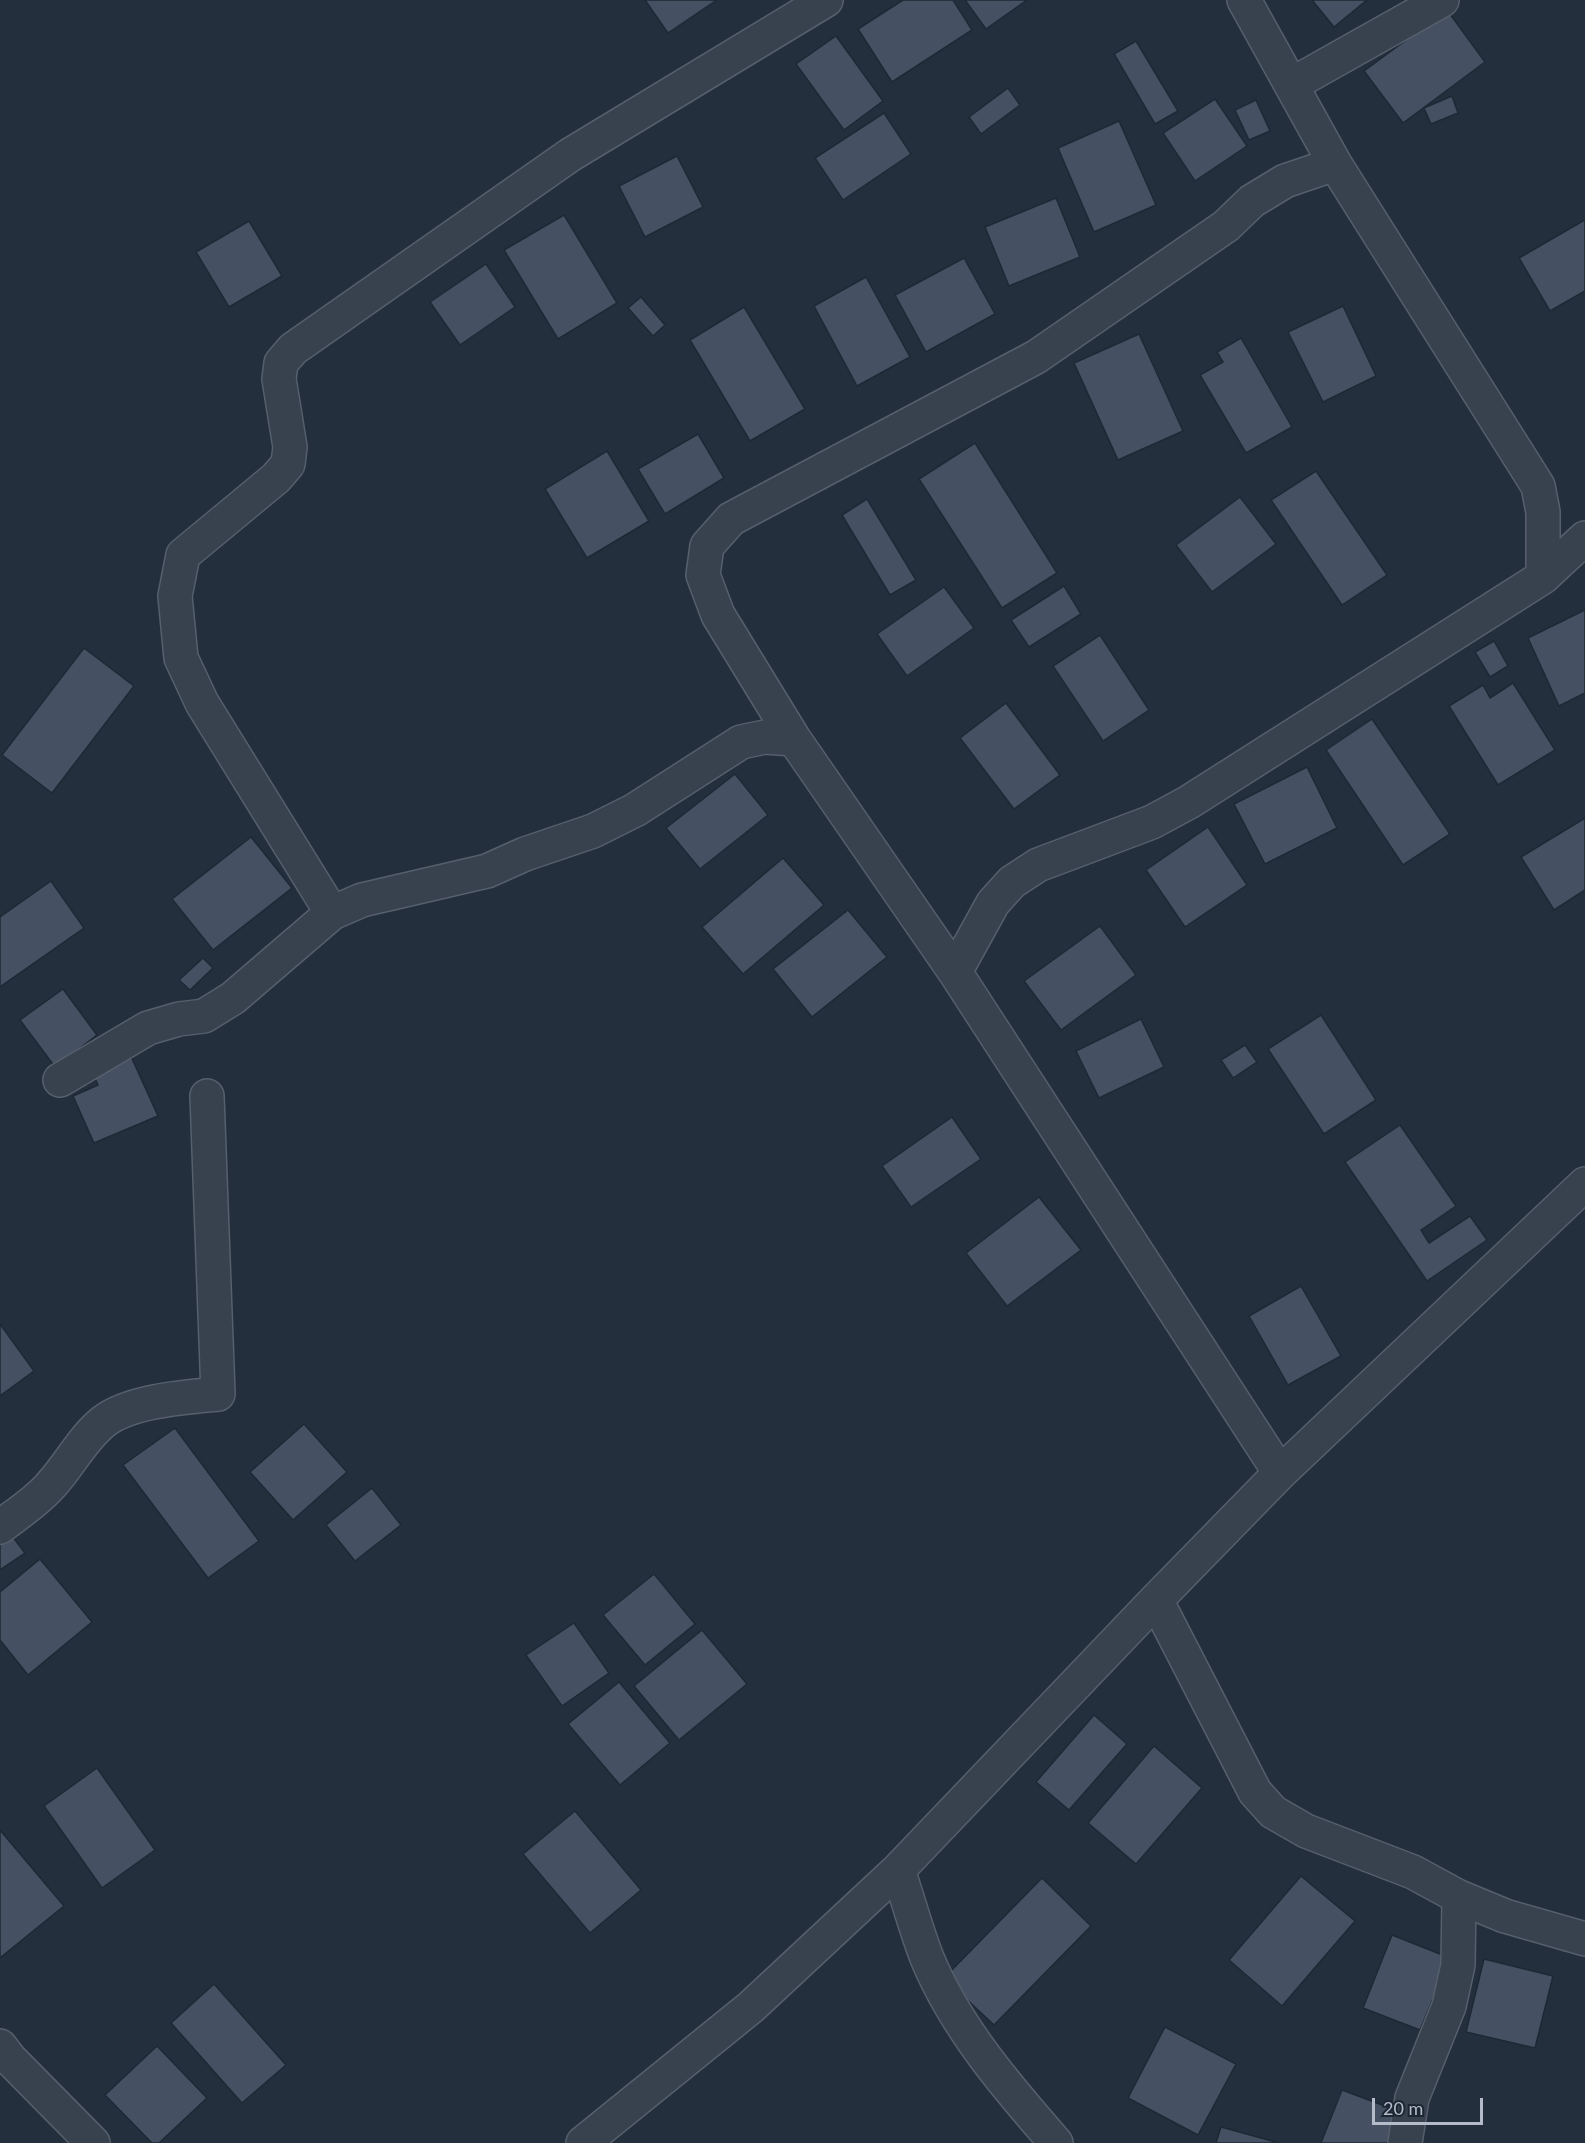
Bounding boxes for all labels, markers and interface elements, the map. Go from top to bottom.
scale bar [1375,2086,1486,2124]
text: 20 m [1383,2097,1423,2119]

